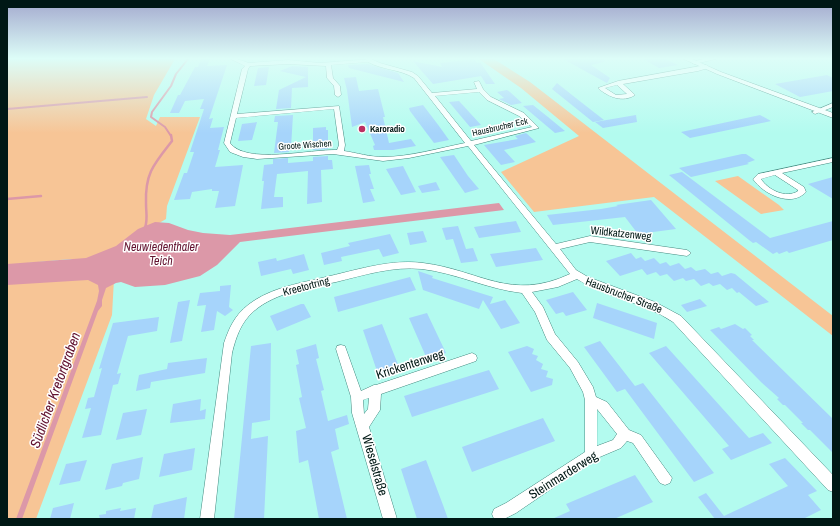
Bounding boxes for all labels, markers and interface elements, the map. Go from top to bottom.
street label: Hausbrucher Eck [471,115,529,139]
place label: Karoradio [370,123,405,135]
marker: Karoradio [357,124,367,134]
street label: Groote Wischen [278,137,332,153]
street label: Wildkatzenweg [590,223,652,243]
water label: Neuwiedenthaler Teich [124,239,199,269]
street label: Kreetortring [281,273,331,299]
street label: Hausbrucher Straße [584,274,664,316]
water label: Südlicher Kretortgraben [26,330,84,450]
street label: Krickentenweg [374,345,446,383]
street label: Wieselstraße [358,432,392,498]
street label: Steinmarderweg [525,447,601,503]

